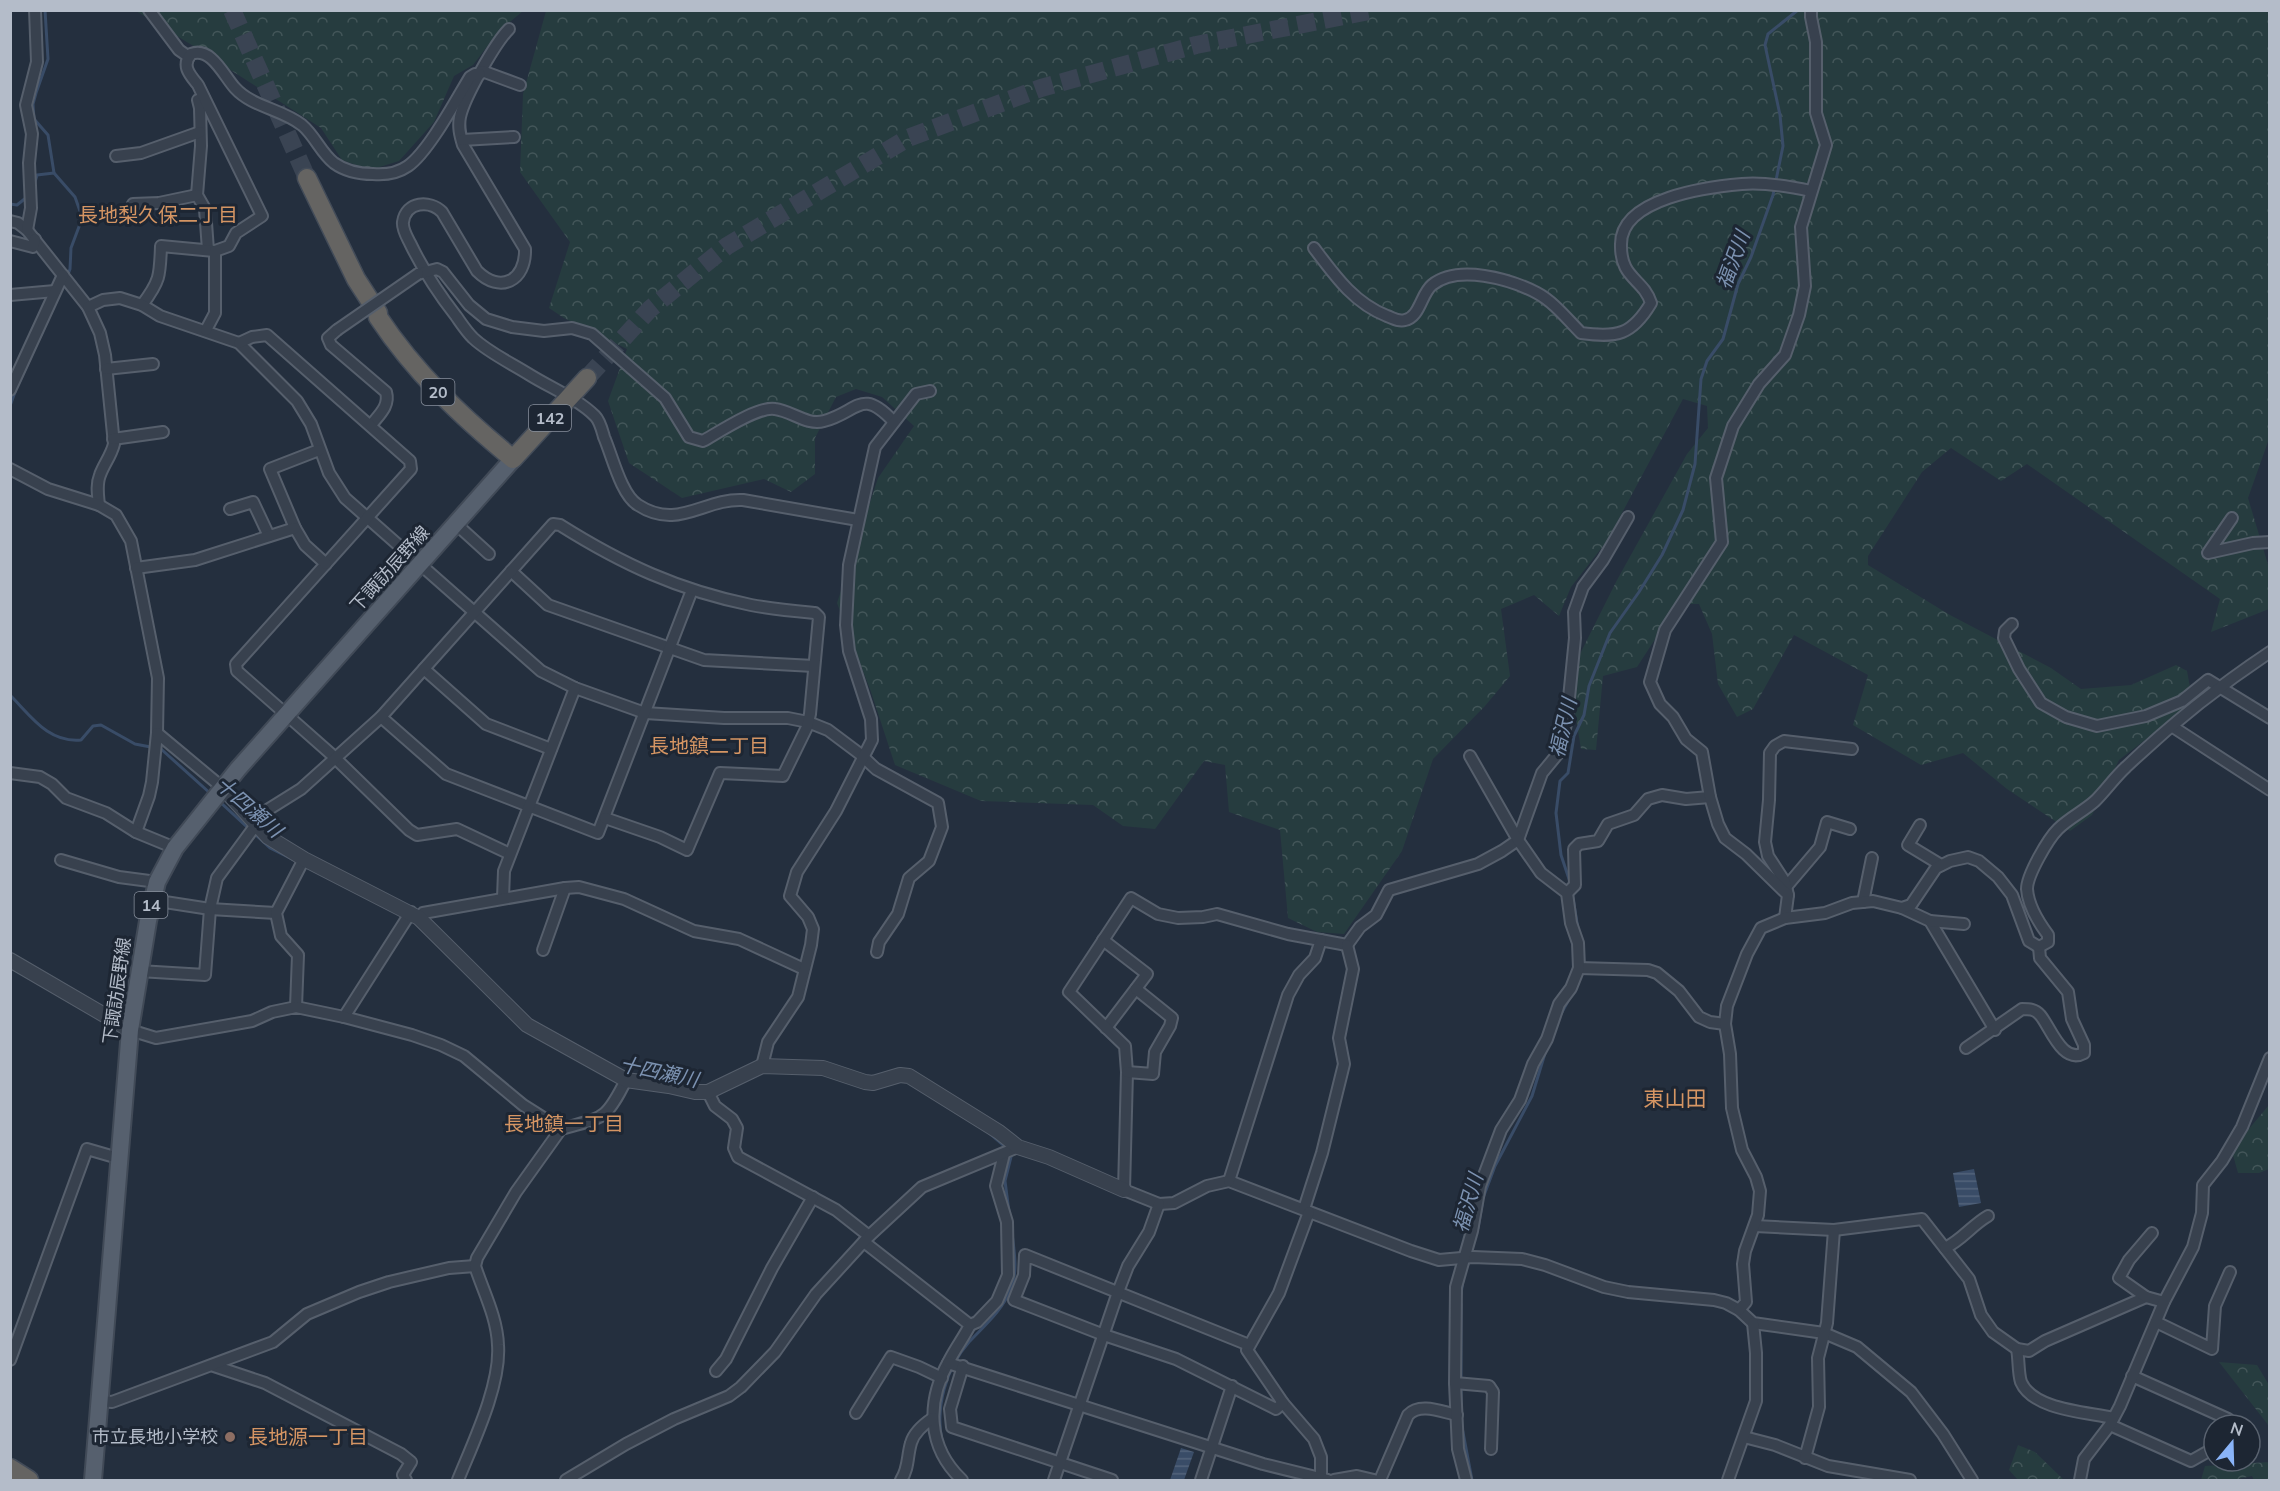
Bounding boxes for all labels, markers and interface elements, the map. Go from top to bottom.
district label: 長地梨久保二丁目 [78,202,238,227]
water label: 福沢川 [1711,225,1755,292]
road number: 20 [422,379,454,405]
road number: 142 [529,405,571,431]
street label: 下諏訪辰野線 [345,521,434,616]
water label: 福沢川 [1544,694,1582,760]
district label: 長地鎮二丁目 [649,733,769,758]
water label: 十四瀬川 [211,771,289,844]
road number: 14 [134,892,168,918]
street label: 下諏訪辰野線 [98,936,135,1046]
water label: 十四瀬川 [617,1051,703,1092]
district label: 東山田 [1644,1085,1707,1111]
district label: 長地鎮一丁目 [504,1111,624,1136]
water label: 福沢川 [1447,1169,1488,1235]
north arrow [2202,1413,2262,1473]
text: N [2228,1417,2246,1440]
district label: 長地源一丁目 [248,1424,368,1449]
place label: 市立長地小学校 [92,1425,218,1448]
marker: 市立長地小学校 [223,1430,237,1444]

